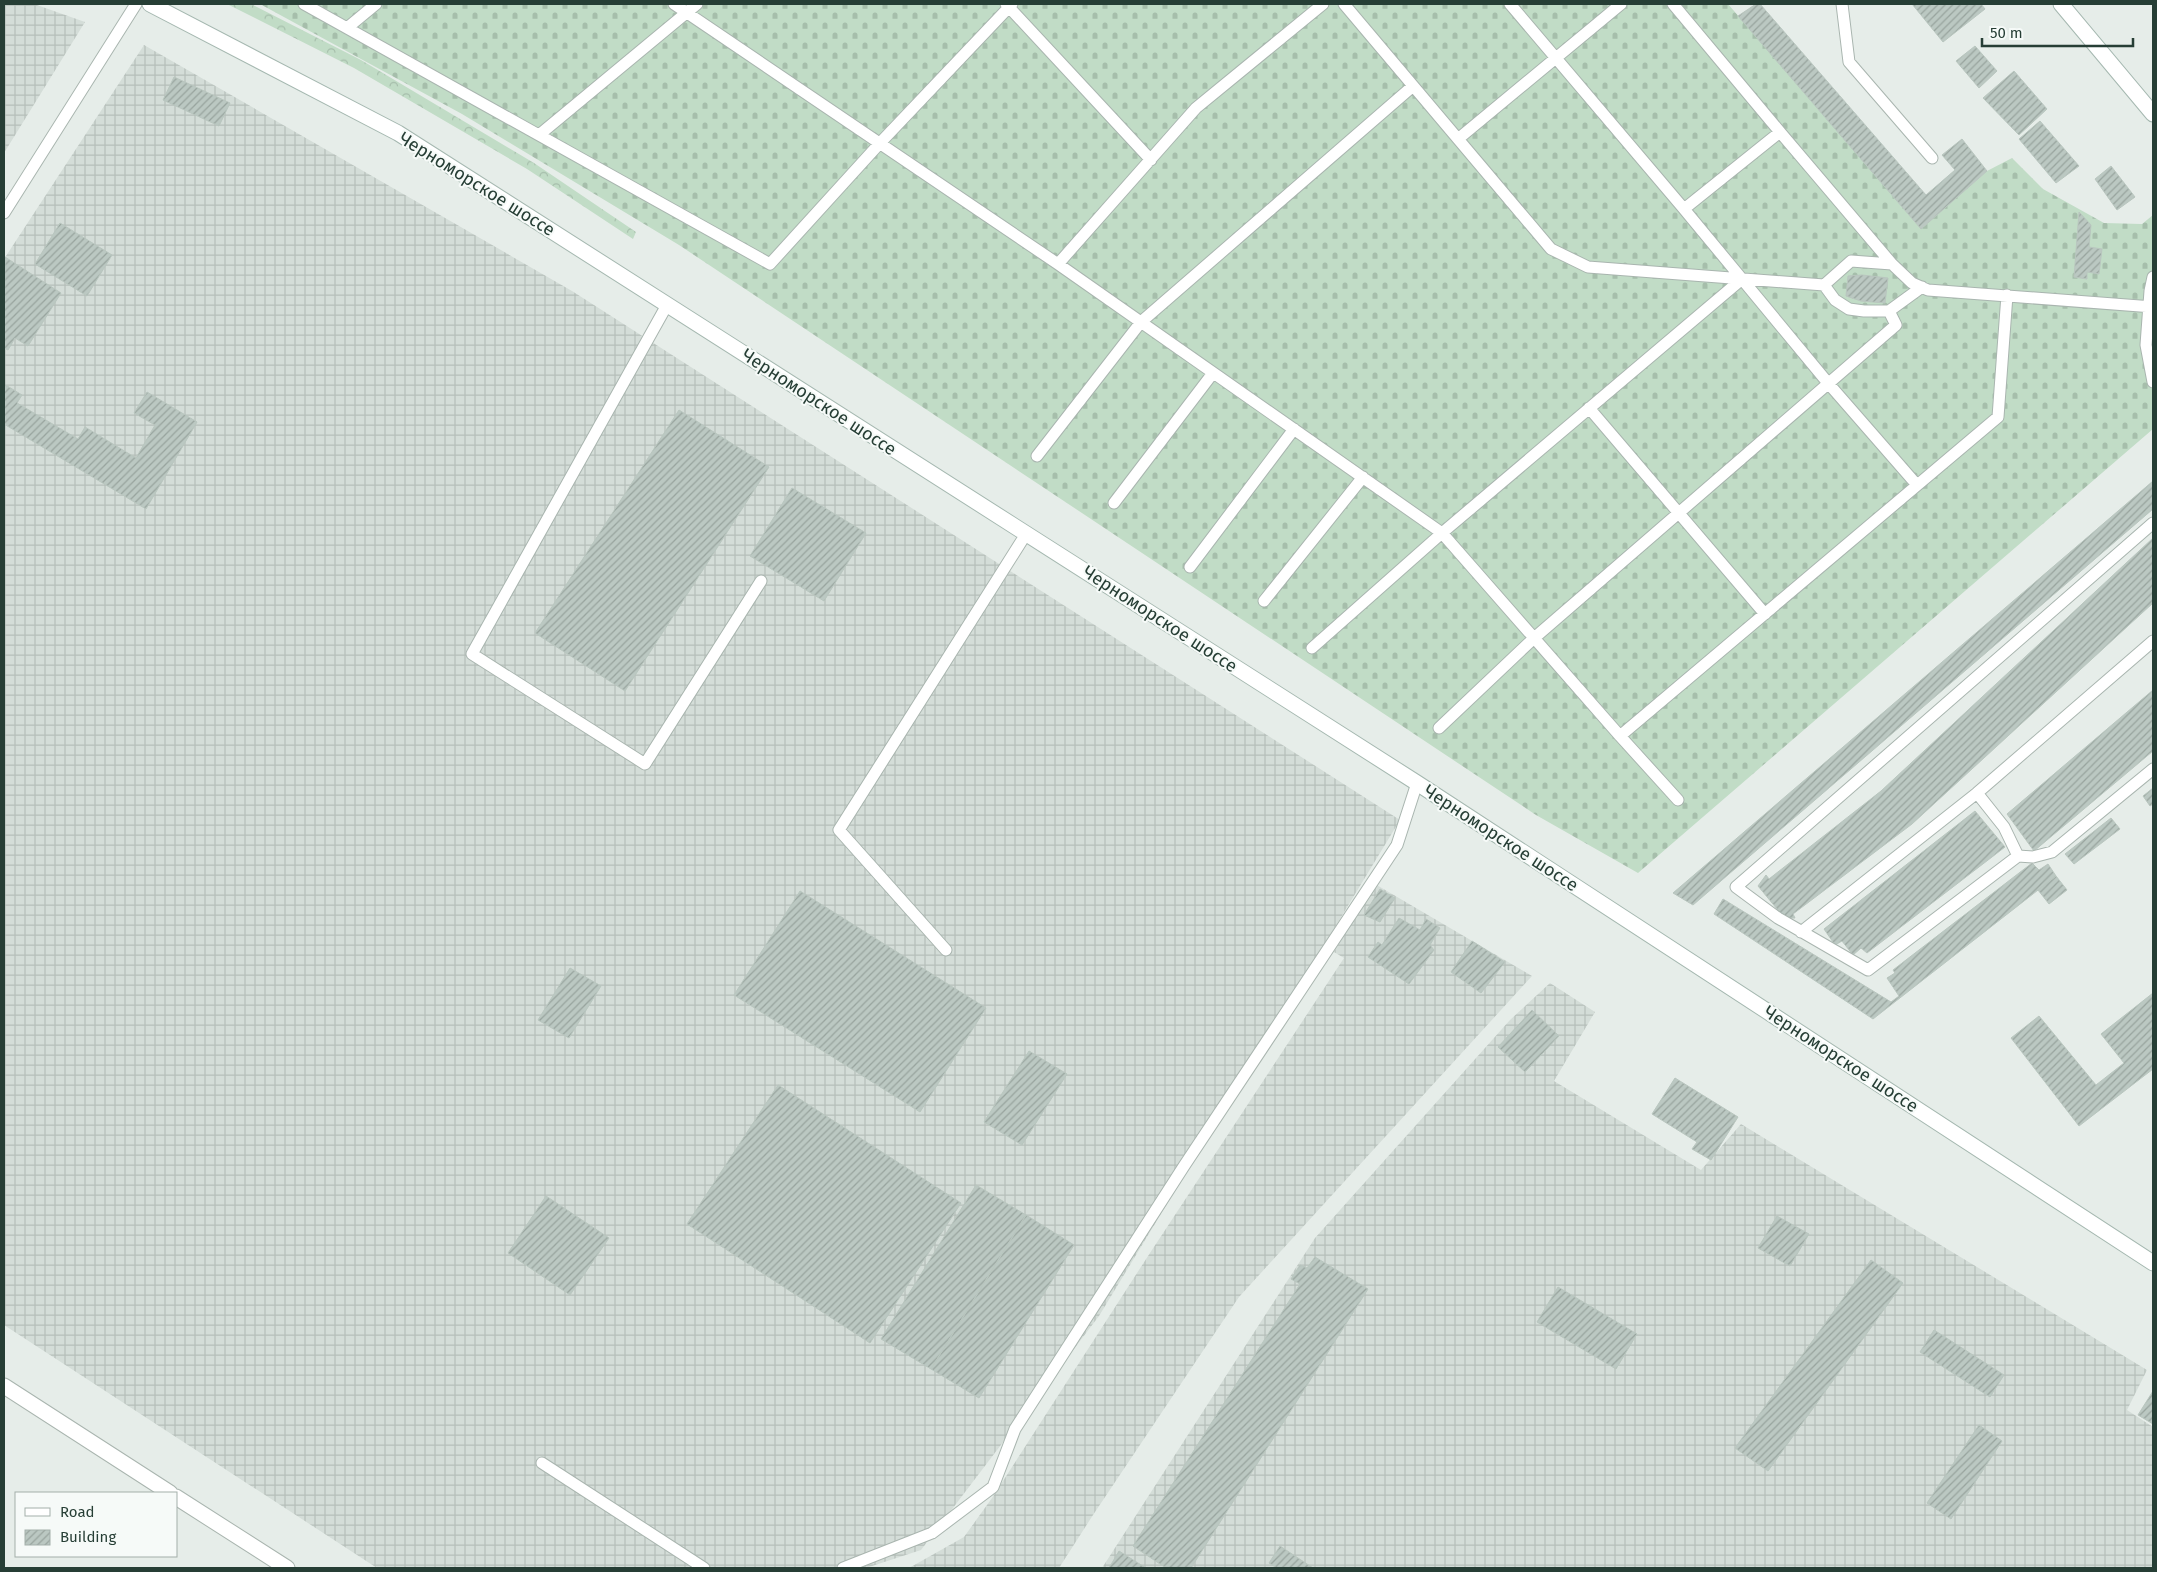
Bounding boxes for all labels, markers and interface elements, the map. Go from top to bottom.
scale bar [1982,15,2133,47]
text: 50 m [1990,24,2023,42]
street label: Черноморское шоссе [395,127,559,241]
street label: Черноморское шоссе [738,344,900,460]
street label: Черноморское шоссе [1079,561,1241,677]
street label: Черноморское шоссе [1420,780,1582,896]
street label: Черноморское шоссе [1760,1001,1922,1117]
legend [15,1492,178,1557]
text: Road [60,1503,95,1521]
text: Building [60,1528,116,1546]

